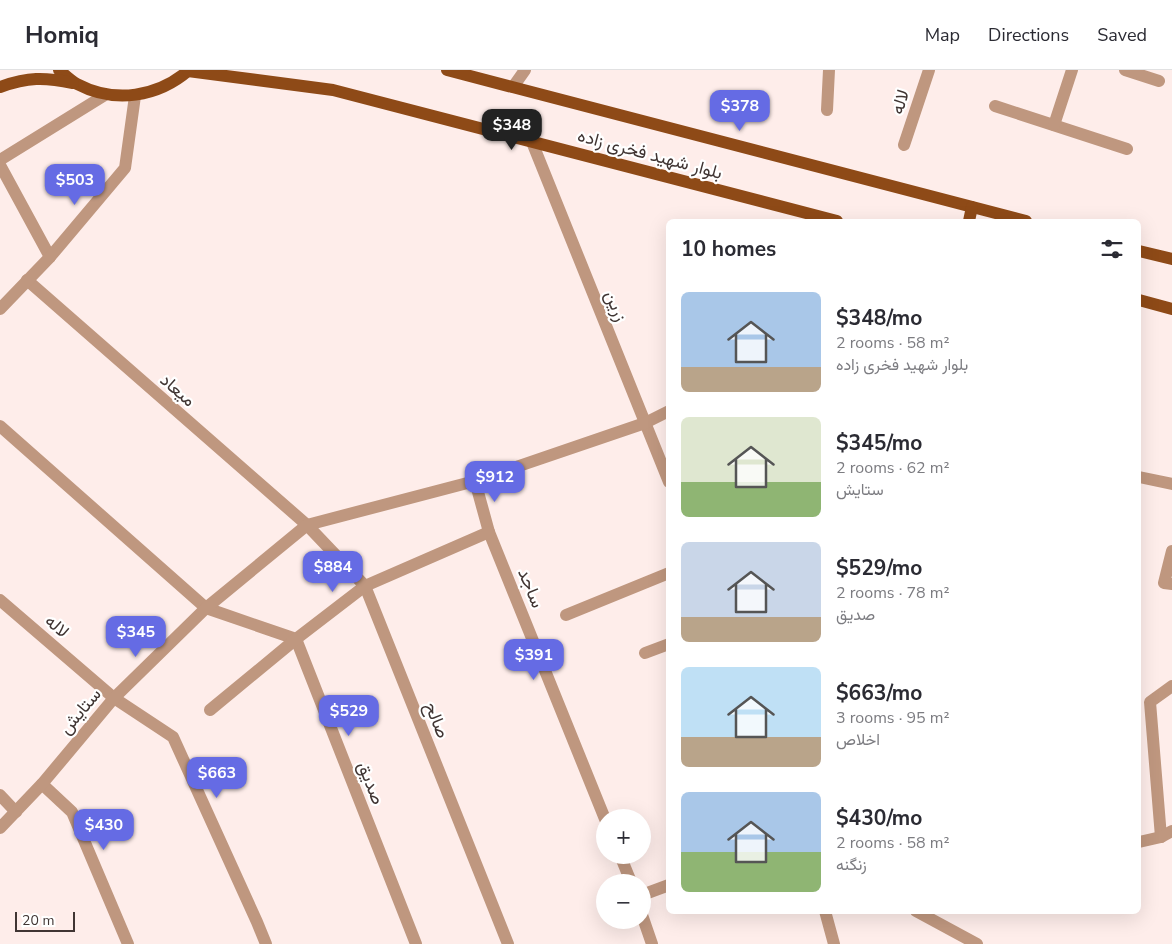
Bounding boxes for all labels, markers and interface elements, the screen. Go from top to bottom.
text: Homiq [25,19,99,51]
text: Map [925,23,960,47]
text: Directions [988,23,1069,47]
text: Saved [1097,23,1147,47]
street label: لاله [885,87,915,117]
pin: $378 [710,90,770,132]
text: $378 [721,95,759,117]
pin: $348 [482,108,542,151]
text: $348 [493,114,531,136]
street label: بلوار شهید فخری زاده [575,123,725,185]
pin: $503 [45,164,105,206]
text: $503 [56,169,94,191]
text: 10 homes [681,235,776,263]
icon: filters [1098,235,1126,263]
street label: زرین [599,287,633,325]
text: $348/mo [836,304,922,332]
icon: home [721,312,781,372]
text: 2 rooms · 58 m² [836,332,949,354]
text: بلوار شهید فخری زاده [836,354,968,376]
street label: میعاد [155,368,201,412]
text: $345/mo [836,429,922,457]
icon: home [721,437,781,497]
text: 2 rooms · 62 m² [836,457,949,479]
pin: $912 [465,460,525,503]
text: $912 [476,466,514,488]
text: ستایش [836,479,884,501]
pin: $884 [303,550,363,593]
text: $529/mo [836,554,922,582]
text: $884 [314,556,352,578]
icon: home [721,562,781,622]
street label: ساجد [512,565,550,611]
text: 2 rooms · 78 m² [836,582,949,604]
text: صدیق [836,604,875,626]
street label: لاله [40,609,74,643]
pin: $345 [106,616,166,658]
text: $345 [117,621,155,643]
pin: $391 [504,638,564,681]
text: $391 [515,644,553,666]
text: $663/mo [836,679,922,707]
street label: ستایش [54,683,106,739]
icon: home [721,687,781,747]
pin: $529 [319,694,379,737]
street label: صالح [419,698,455,742]
text: $529 [330,700,368,722]
text: 3 rooms · 95 m² [836,707,949,729]
text: اخلاص [836,729,880,751]
pin: $663 [187,756,247,799]
street label: صدیق [352,758,390,808]
text: $663 [198,762,236,784]
text: $430/mo [836,804,922,832]
pin: $430 [74,808,134,851]
map controls [596,809,651,929]
button: + [596,809,651,864]
icon: home [721,812,781,872]
text: $430 [85,814,123,836]
text: 2 rooms · 58 m² [836,832,949,854]
text: زنگنه [836,854,867,876]
button: − [596,874,651,929]
scale bar [15,909,75,932]
text: 20 m [22,911,54,930]

